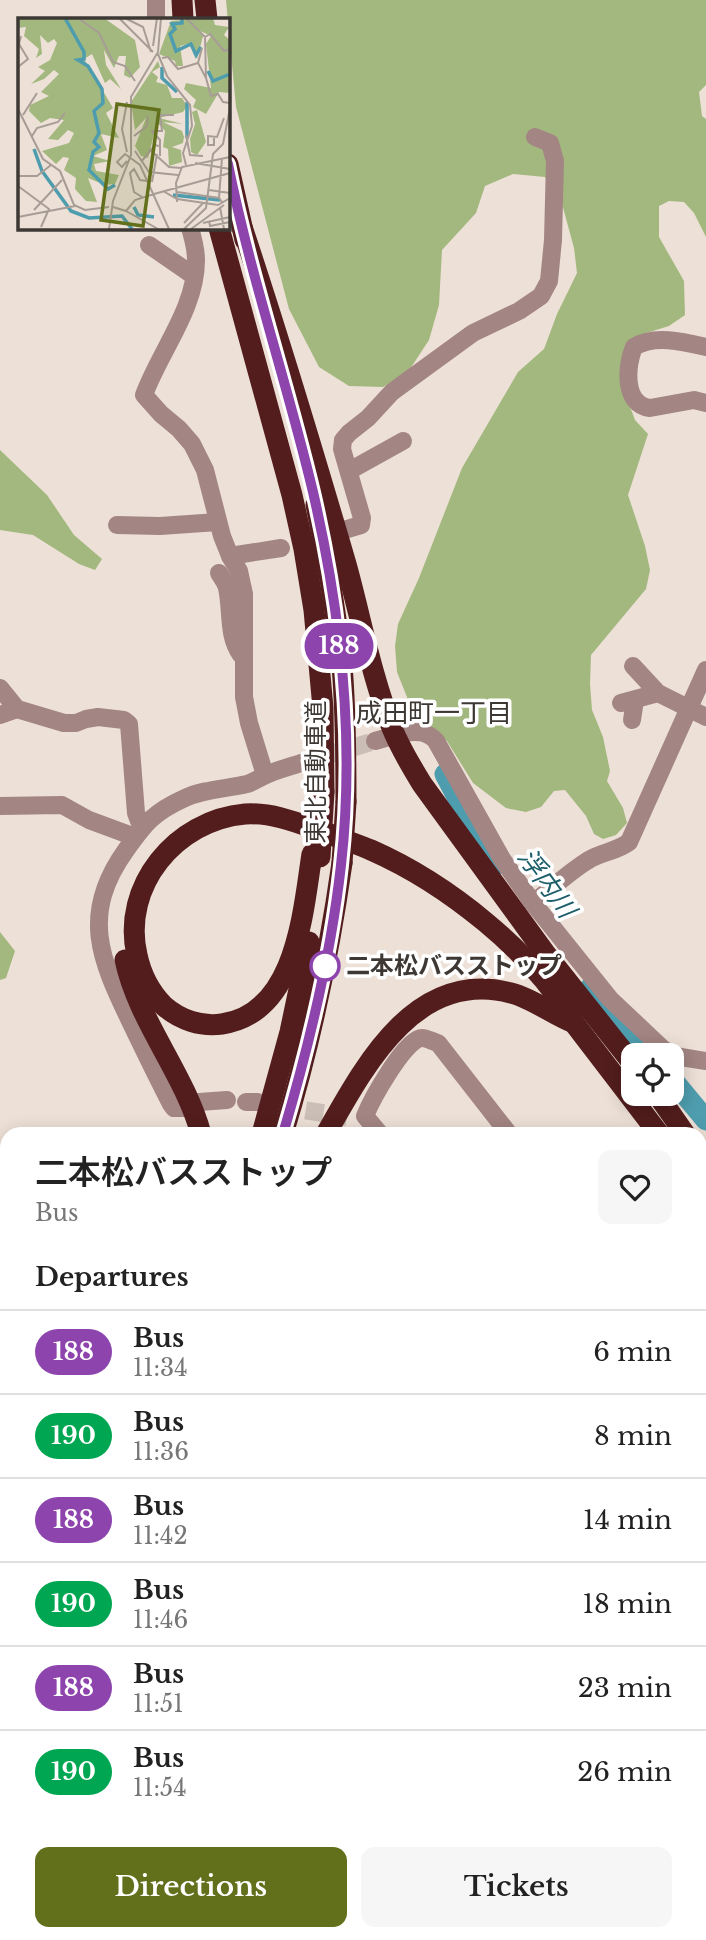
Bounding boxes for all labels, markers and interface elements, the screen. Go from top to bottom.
inset map [18,18,229,229]
line badge: 188 [299,623,379,669]
text: 188 [319,631,359,660]
district label: 成田町一丁目 [356,697,512,729]
street label: 東北自動車道 [301,700,330,844]
water label: 浮内川 [511,842,585,926]
marker: 二本松バスストップ [310,951,340,981]
place label: 二本松バスストップ [346,951,562,980]
map controls [621,1043,684,1106]
button: locate [621,1043,684,1106]
button: heart [598,1150,672,1224]
text: 二本松バスストップ [35,1152,332,1193]
text: Bus [35,1199,78,1227]
text: Departures [35,1261,189,1293]
text: Bus [133,1322,184,1354]
text: 6 min [593,1336,672,1368]
text: 188 [53,1337,94,1366]
text: 11:34 [133,1354,188,1382]
text: Bus [133,1406,184,1438]
text: 8 min [594,1420,672,1452]
text: 190 [51,1421,96,1450]
text: 11:36 [133,1438,189,1466]
text: Bus [133,1490,184,1522]
text: 14 min [583,1504,672,1536]
text: 188 [53,1505,94,1534]
text: 11:42 [133,1522,188,1550]
text: Bus [133,1574,184,1606]
text: 18 min [583,1588,672,1620]
text: 190 [51,1589,96,1618]
text: 11:46 [133,1606,188,1634]
text: Bus [133,1658,184,1690]
text: 23 min [578,1672,672,1704]
text: 188 [53,1673,94,1702]
text: 11:51 [133,1690,183,1718]
text: Bus [133,1742,184,1774]
text: 26 min [577,1756,672,1788]
text: 190 [51,1757,96,1786]
text: 11:54 [133,1774,187,1802]
button: Directions [35,1847,347,1927]
button: Tickets [361,1847,672,1927]

